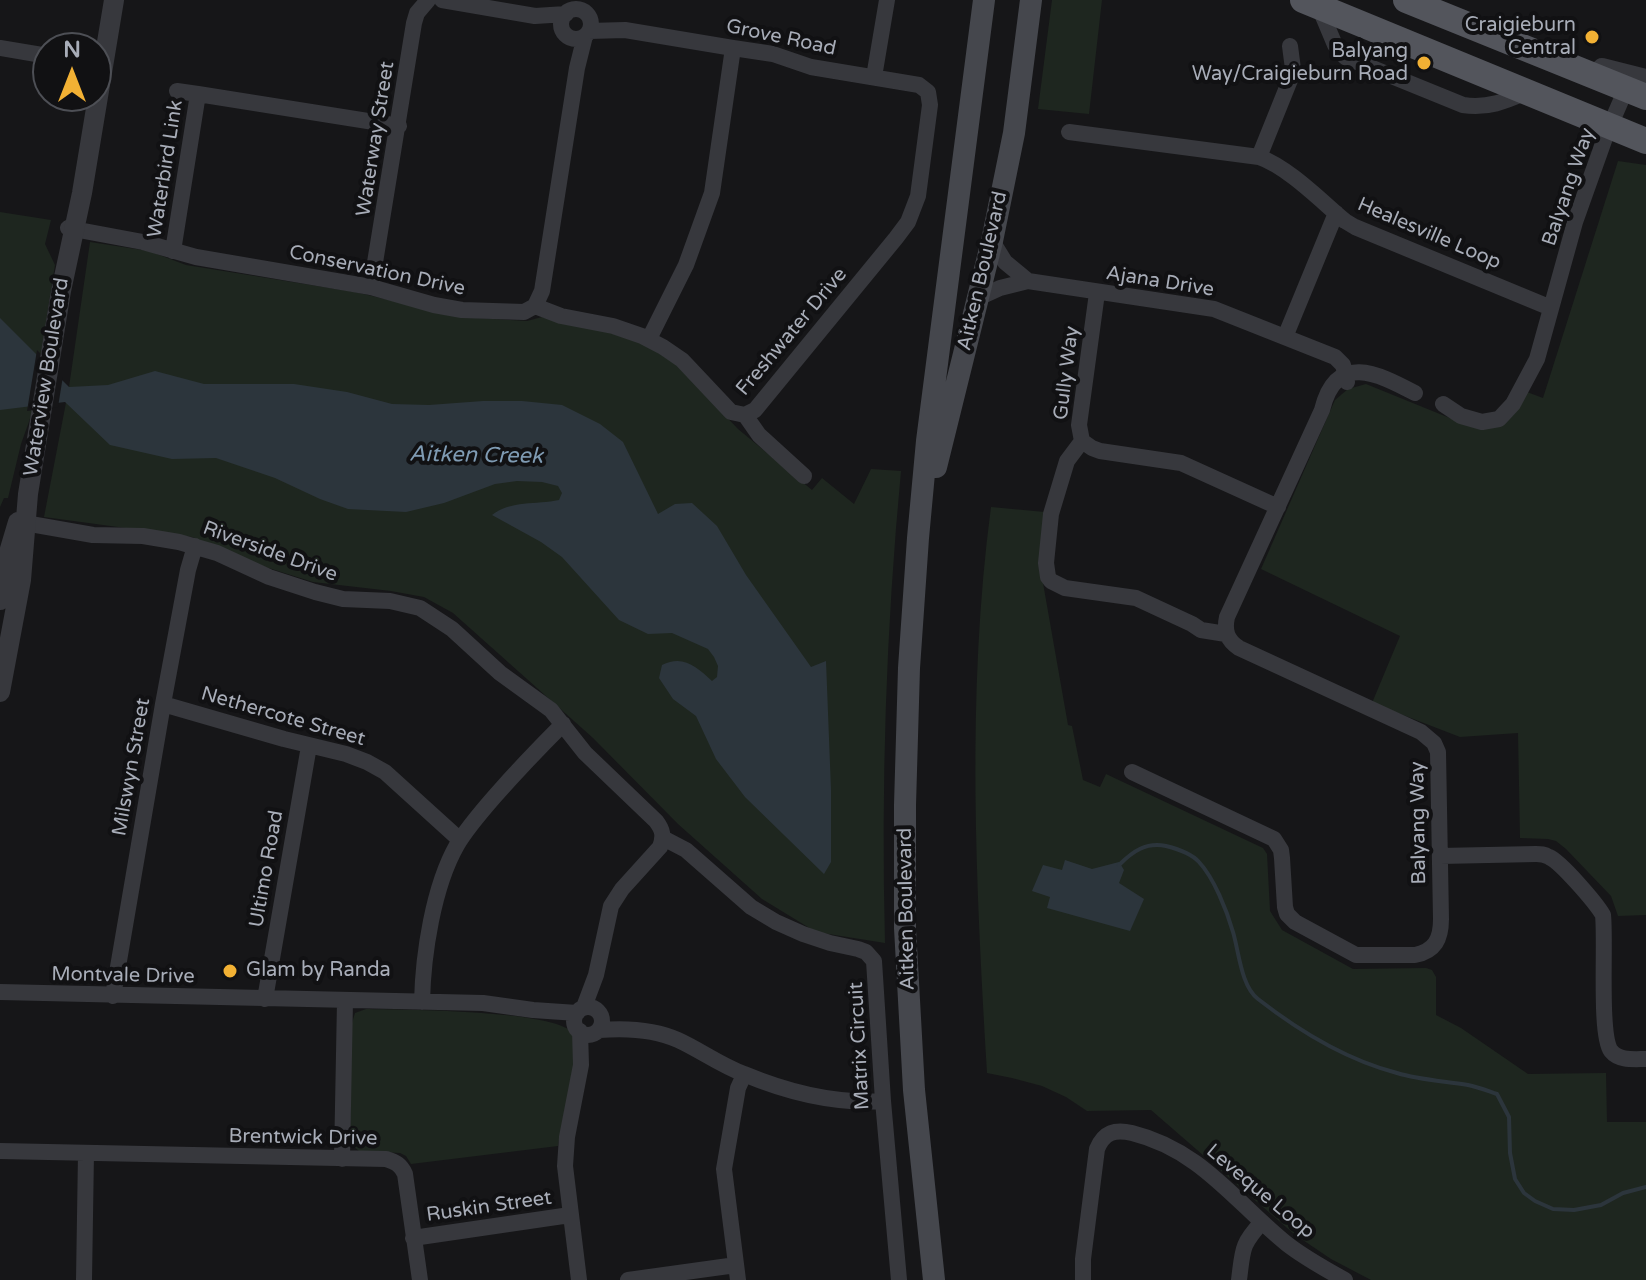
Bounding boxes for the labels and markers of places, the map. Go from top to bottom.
place label: Craigieburn Central [1465,14,1576,61]
marker: Craigieburn Central [1583,28,1601,46]
place label: Balyang Way/Craigieburn Road [1192,40,1408,87]
marker: Balyang Way/Craigieburn Road [1415,54,1433,72]
place label: Glam by Randa [246,959,391,983]
marker: Glam by Randa [221,962,239,980]

